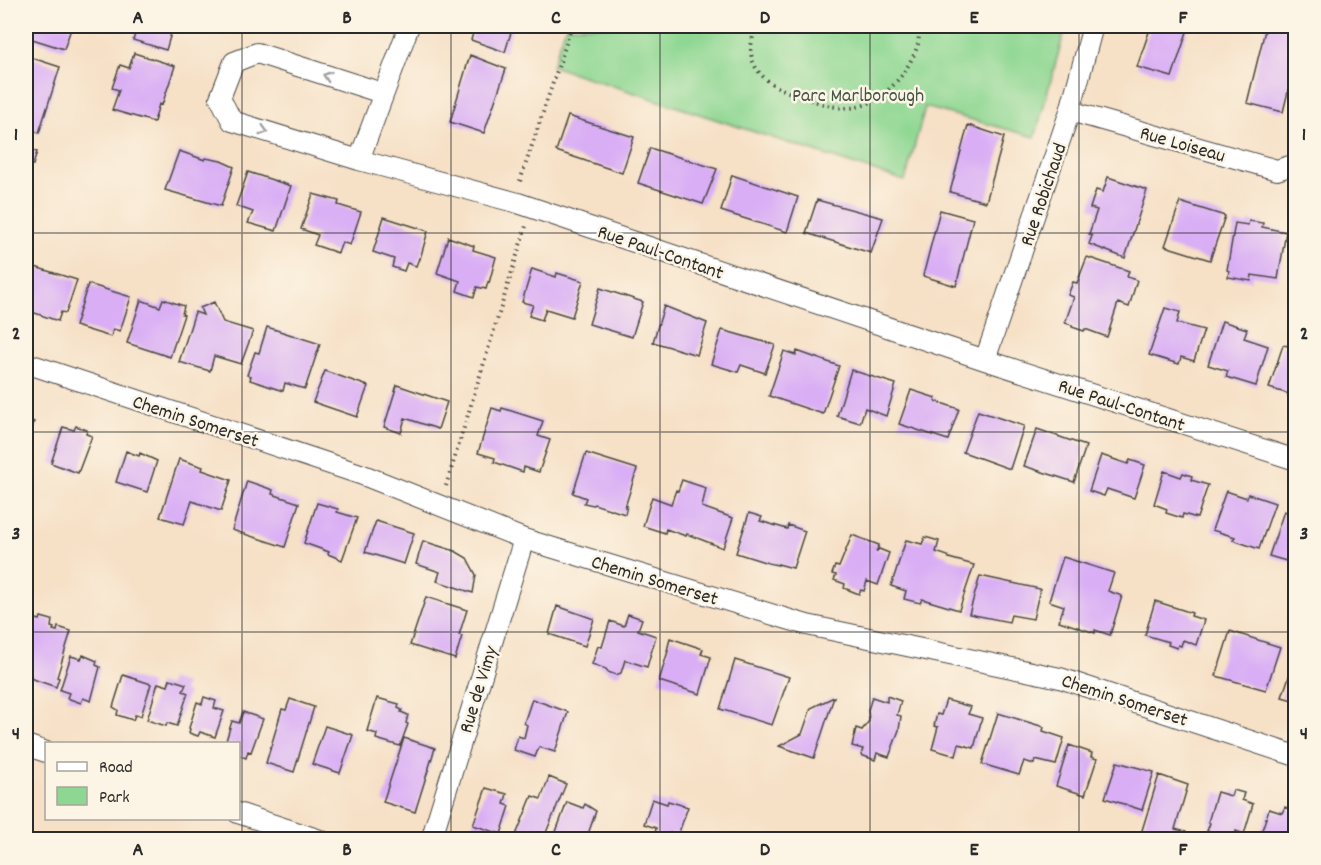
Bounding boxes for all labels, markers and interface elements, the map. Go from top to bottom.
text: A [133,5,144,33]
text: B [342,5,352,33]
text: C [551,5,561,33]
text: D [760,5,771,33]
text: E [969,5,979,33]
text: F [1179,5,1189,33]
one-way arrow [322,70,333,83]
park label: Parc Marlborough [792,83,924,111]
street label: Rue Loiseau [1136,120,1228,171]
text: 1 [14,122,18,150]
text: 1 [1302,122,1306,150]
one-way arrow [258,124,269,136]
street label: Rue Robichaud [1014,140,1076,250]
street label: Rue Paul-Contant [593,219,727,289]
text: 2 [12,321,20,349]
text: 2 [1300,321,1308,349]
street label: Rue Paul-Contant [1054,373,1188,441]
street label: Chemin Somerset [128,389,262,456]
text: 3 [12,521,20,549]
text: 3 [1300,521,1308,549]
street label: Chemin Somerset [587,549,721,614]
street label: Rue de Vimy [453,642,507,737]
street label: Chemin Somerset [1057,668,1191,735]
text: 4 [12,721,20,749]
text: 4 [1300,721,1308,749]
legend [45,742,240,820]
text: Road [99,756,133,781]
text: Park [99,786,130,811]
text: A [133,837,144,865]
text: B [342,837,352,865]
text: C [551,837,561,865]
text: D [760,837,771,865]
text: E [969,837,979,865]
text: F [1179,837,1189,865]

